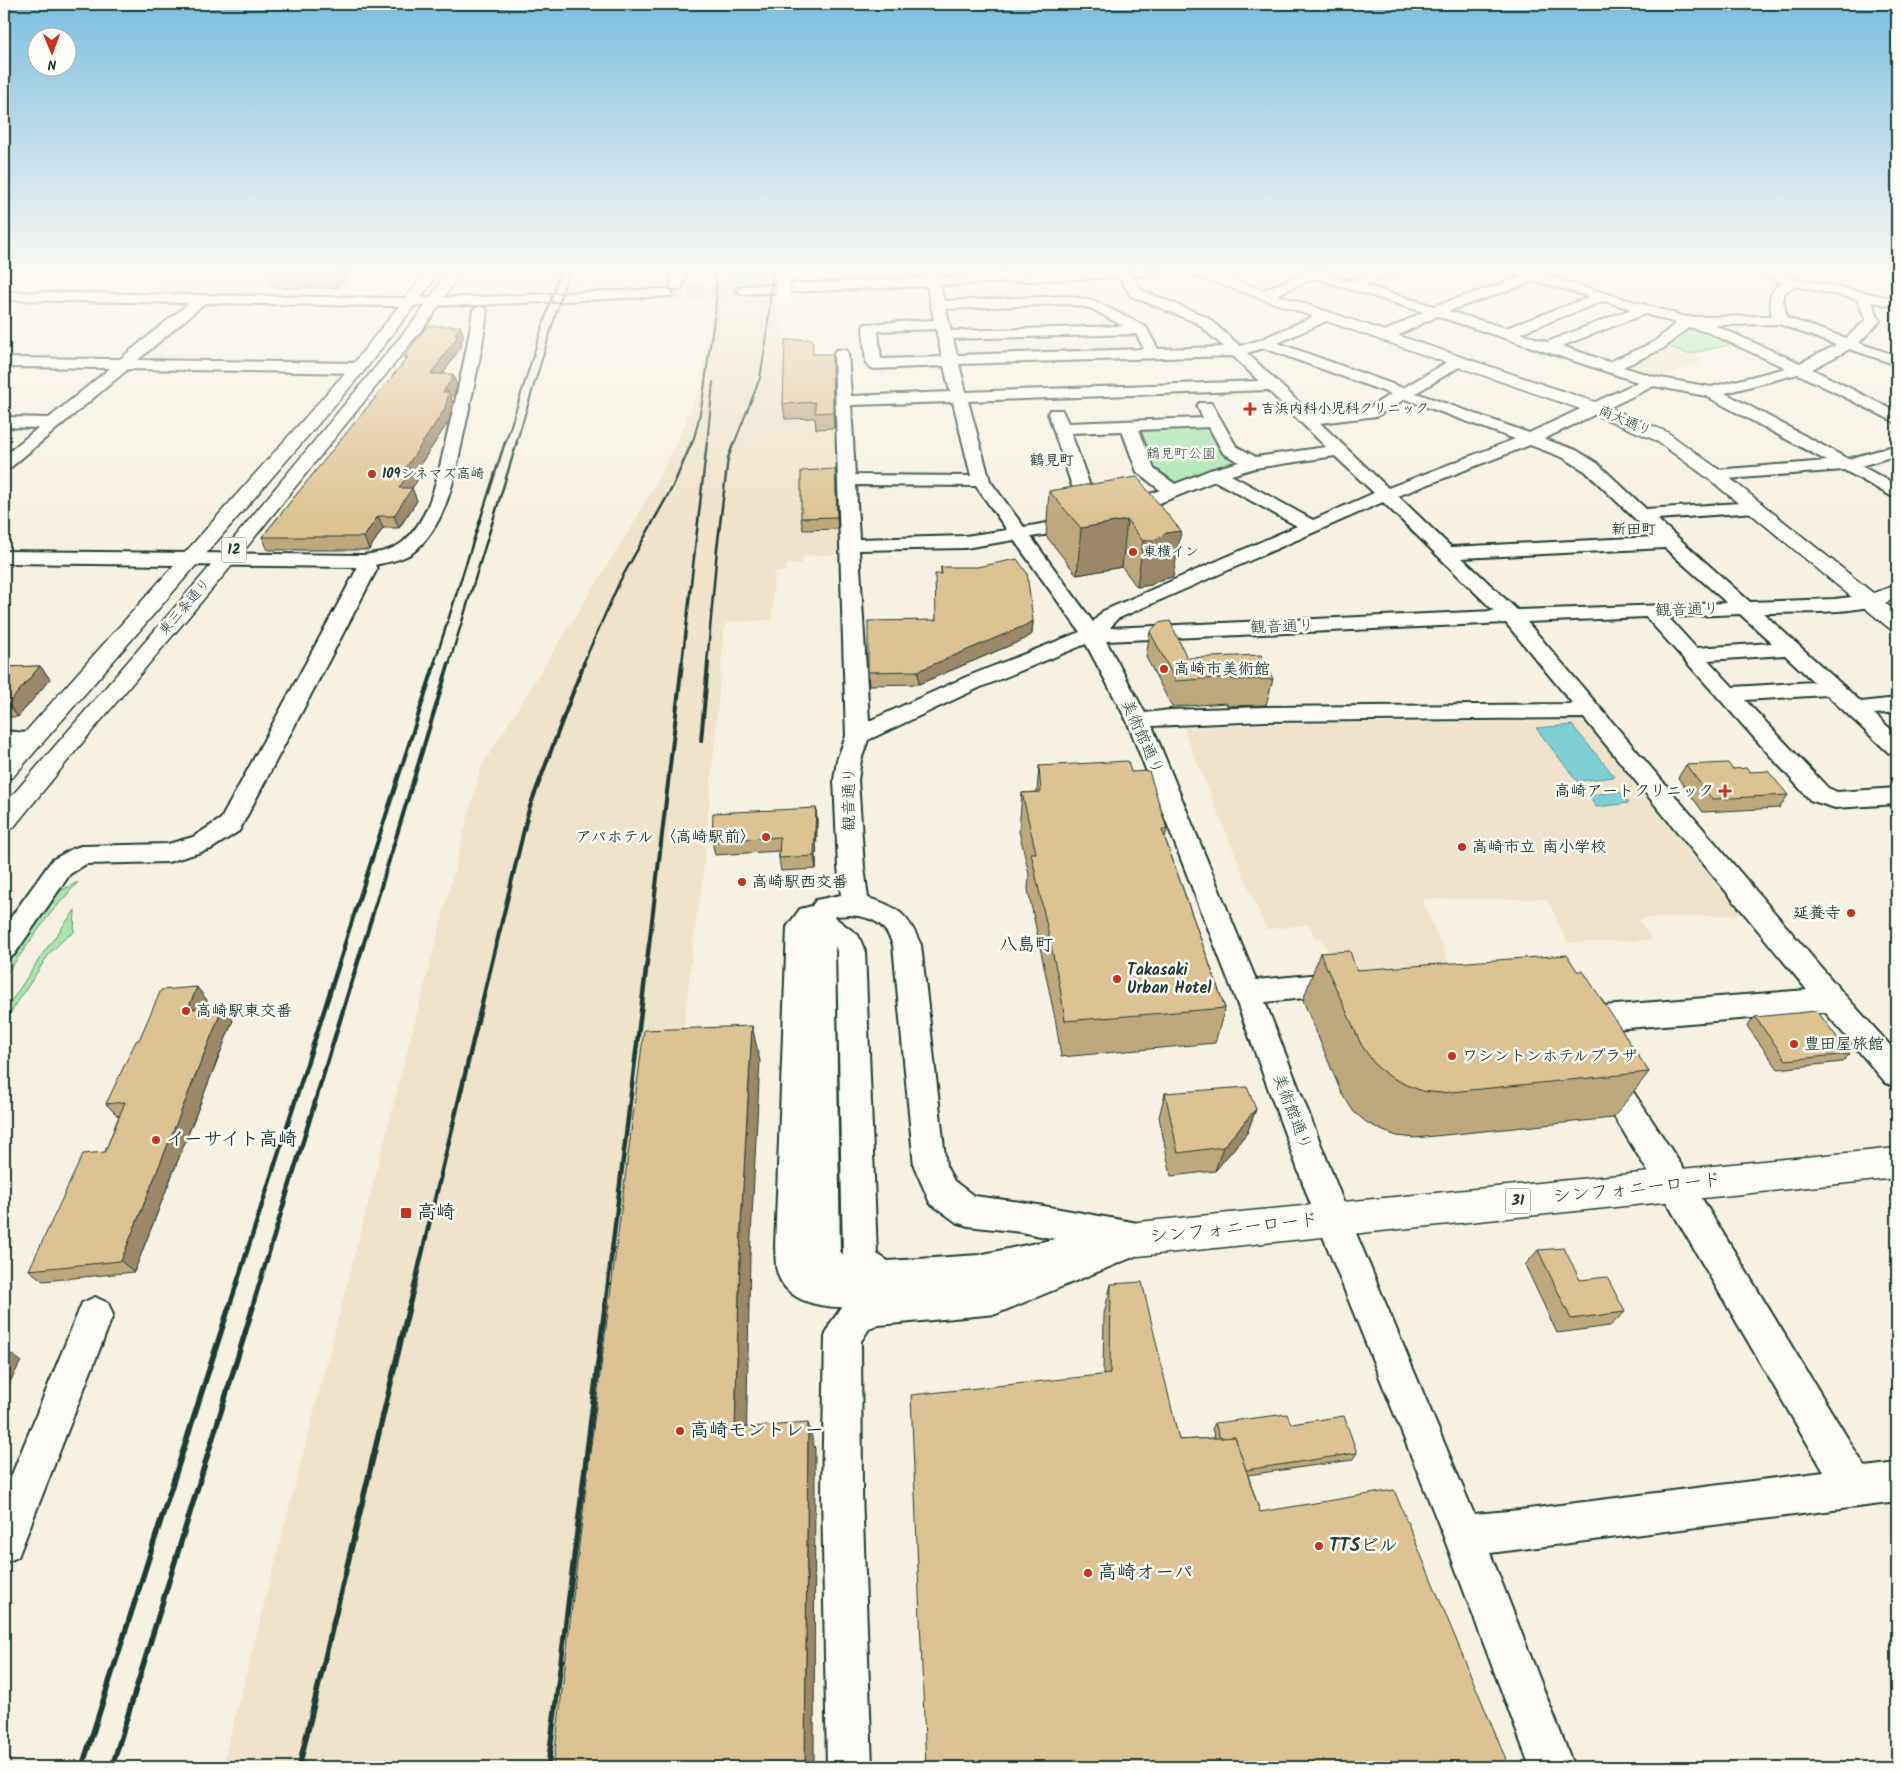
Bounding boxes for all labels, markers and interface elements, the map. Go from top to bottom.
north arrow [28,28,78,78]
text: N [47,53,57,75]
place label: 吉浜内科小児科クリニック [1261,398,1429,420]
street label: 南大通り [1595,400,1655,442]
marker: 吉浜内科小児科クリニック [1243,402,1257,416]
park label: 鶴見町公園 [1146,443,1216,465]
district label: 鶴見町 [1029,449,1075,473]
place label: 109シネマズ高崎 [382,463,485,485]
marker: 109シネマズ高崎 [366,468,378,480]
district label: 新田町 [1611,518,1657,542]
road number: 12 [222,538,246,562]
place label: 東横イン [1143,541,1199,563]
marker: 東横イン [1127,546,1139,558]
street label: 東三条通り [154,573,216,641]
street label: 観音通り [1655,596,1719,624]
street label: 観音通り [1250,613,1314,641]
place label: 高崎市美術館 [1174,657,1270,682]
marker: 高崎市美術館 [1158,663,1170,675]
street label: 美術館通り [1114,695,1170,779]
street label: 観音通り [837,767,862,831]
place label: 高崎アートクリニック [1555,779,1714,804]
marker: 高崎アートクリニック [1718,784,1732,798]
place label: アパホテル 〈高崎駅前〉 [576,825,756,850]
marker: アパホテル 〈高崎駅前〉 [760,831,772,843]
place label: 高崎市立 南小学校 [1472,835,1606,860]
marker: 高崎市立 南小学校 [1456,841,1468,853]
place label: 高崎駅西交番 [752,870,848,895]
marker: 高崎駅西交番 [736,876,748,888]
place label: 延養寺 [1793,901,1841,926]
marker: 延養寺 [1845,907,1857,919]
district label: 八島町 [999,931,1053,960]
place label: Takasaki Urban Hotel [1127,958,1212,1001]
marker: Takasaki Urban Hotel [1111,973,1123,985]
place label: 高崎駅東交番 [196,999,292,1024]
marker: 高崎駅東交番 [180,1005,192,1017]
place label: 豊田屋旅館 [1804,1032,1884,1057]
marker: 豊田屋旅館 [1788,1038,1800,1050]
place label: ワシントンホテルプラザ [1462,1044,1637,1069]
marker: ワシントンホテルプラザ [1446,1050,1458,1062]
street label: 美術館通り [1266,1070,1318,1154]
place label: イーサイト高崎 [166,1125,297,1155]
marker: イーサイト高崎 [150,1134,162,1146]
street label: シンフォニーロード [1551,1165,1723,1213]
road number: 31 [1506,1188,1530,1214]
place label: 高崎 [417,1198,455,1228]
street label: シンフォニーロード [1148,1205,1320,1253]
marker: 高崎 [399,1206,413,1220]
place label: 高崎モントレー [690,1416,824,1446]
marker: 高崎モントレー [674,1425,686,1437]
place label: TTSビル [1329,1531,1398,1561]
marker: TTSビル [1313,1540,1325,1552]
place label: 高崎オーパ [1098,1558,1193,1588]
marker: 高崎オーパ [1082,1567,1094,1579]

